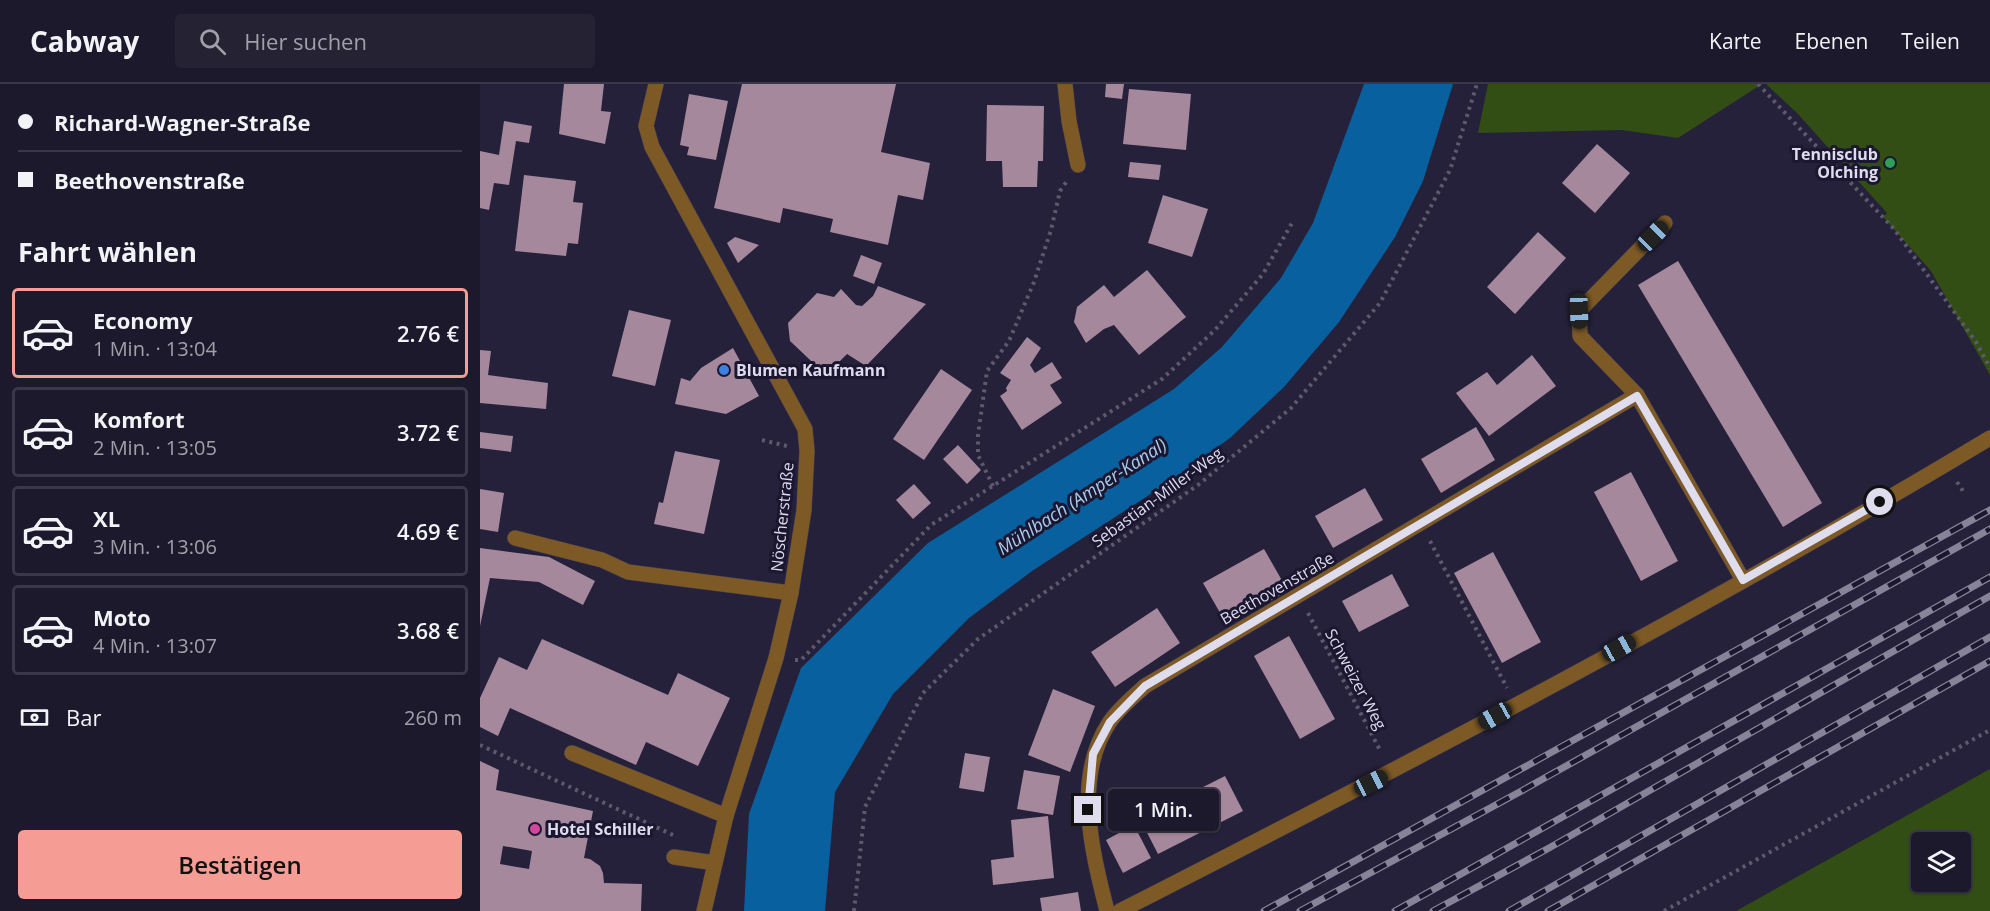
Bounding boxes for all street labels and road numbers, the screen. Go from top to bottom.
street label: Sebastian-Miller-Weg [1087,442,1227,552]
street label: Nöscherstraße [765,461,799,573]
street label: Beethovenstraße [1216,546,1338,630]
street label: Schweizer Weg [1320,625,1392,734]

